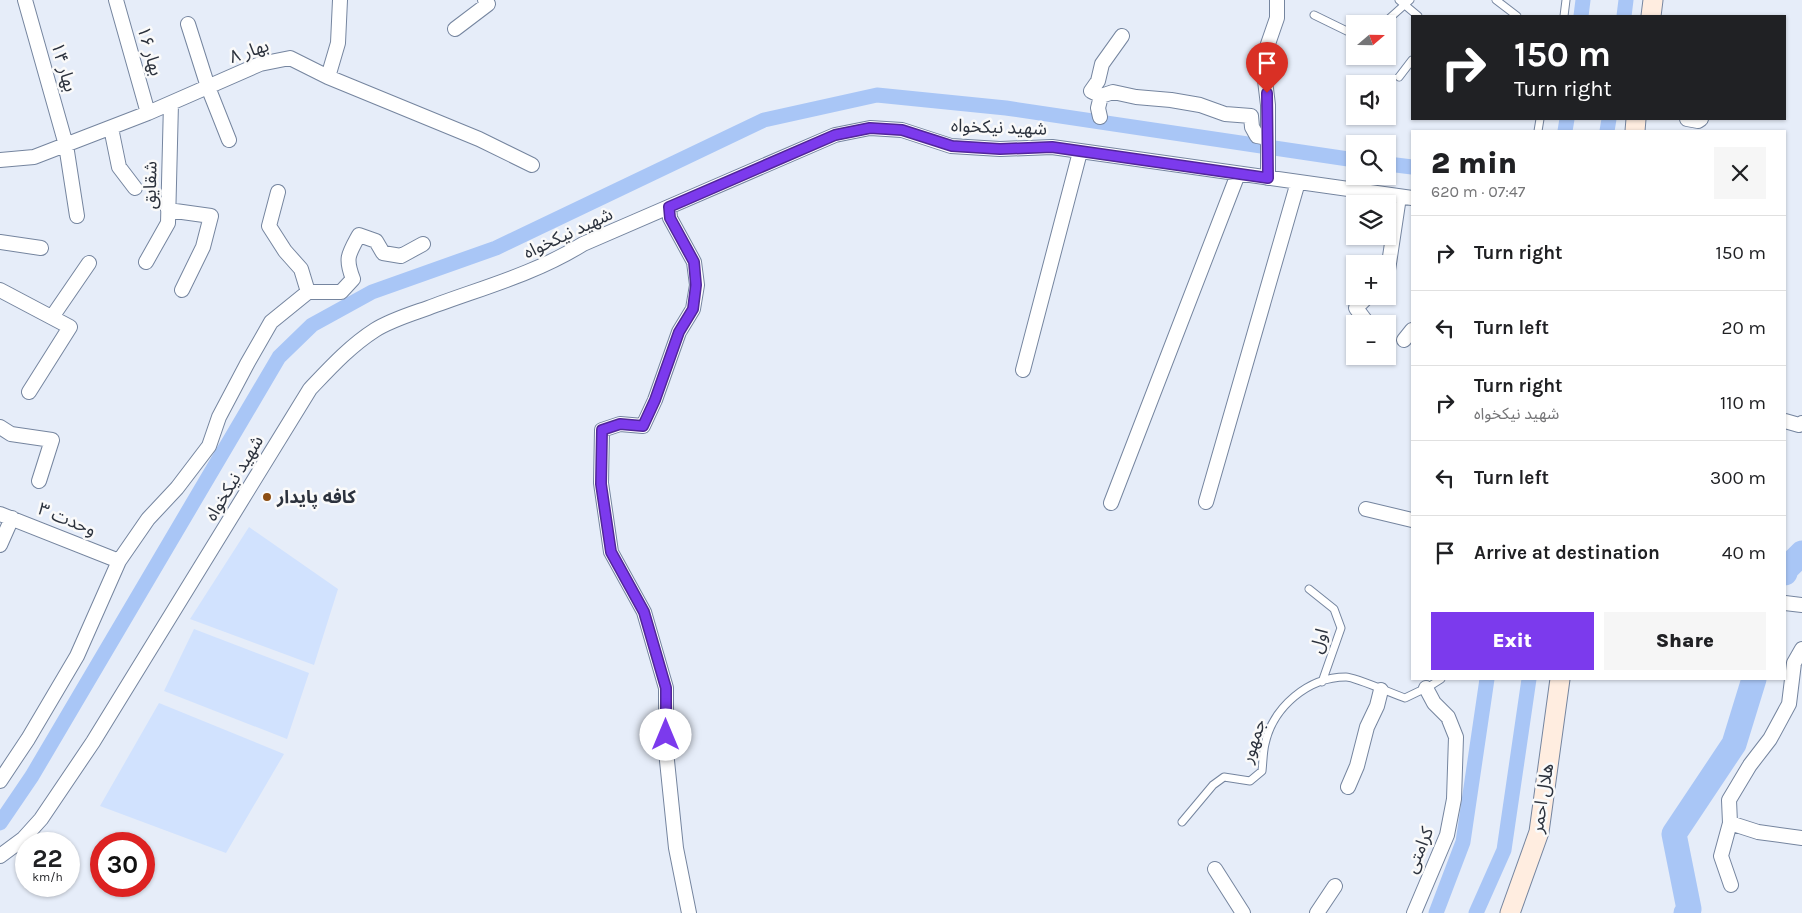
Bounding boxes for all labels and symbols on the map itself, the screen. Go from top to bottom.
north arrow [1346,15,1396,65]
street label: بهار ۱۶ [132,24,168,78]
street label: بهار ۸ [226,34,272,68]
street label: بهار ۱۴ [46,40,82,94]
pin [1246,42,1288,93]
street label: شهید نیکخواه [951,114,1047,140]
street label: شقایق [139,161,161,209]
street label: شهید نیکخواه [520,203,616,263]
street label: شهید نیکخواه [200,431,268,525]
place label: کافه پایدار [276,486,357,509]
marker: کافه پایدار [261,491,273,503]
street label: وحدت ۳ [35,497,99,541]
street label: اول [1305,626,1333,656]
position arrow [639,708,691,760]
street label: جمهور [1235,716,1270,767]
street label: هلال احمر [1525,762,1558,835]
street label: کرامتی [1400,823,1438,876]
speed limit sign: 30 [90,832,155,897]

